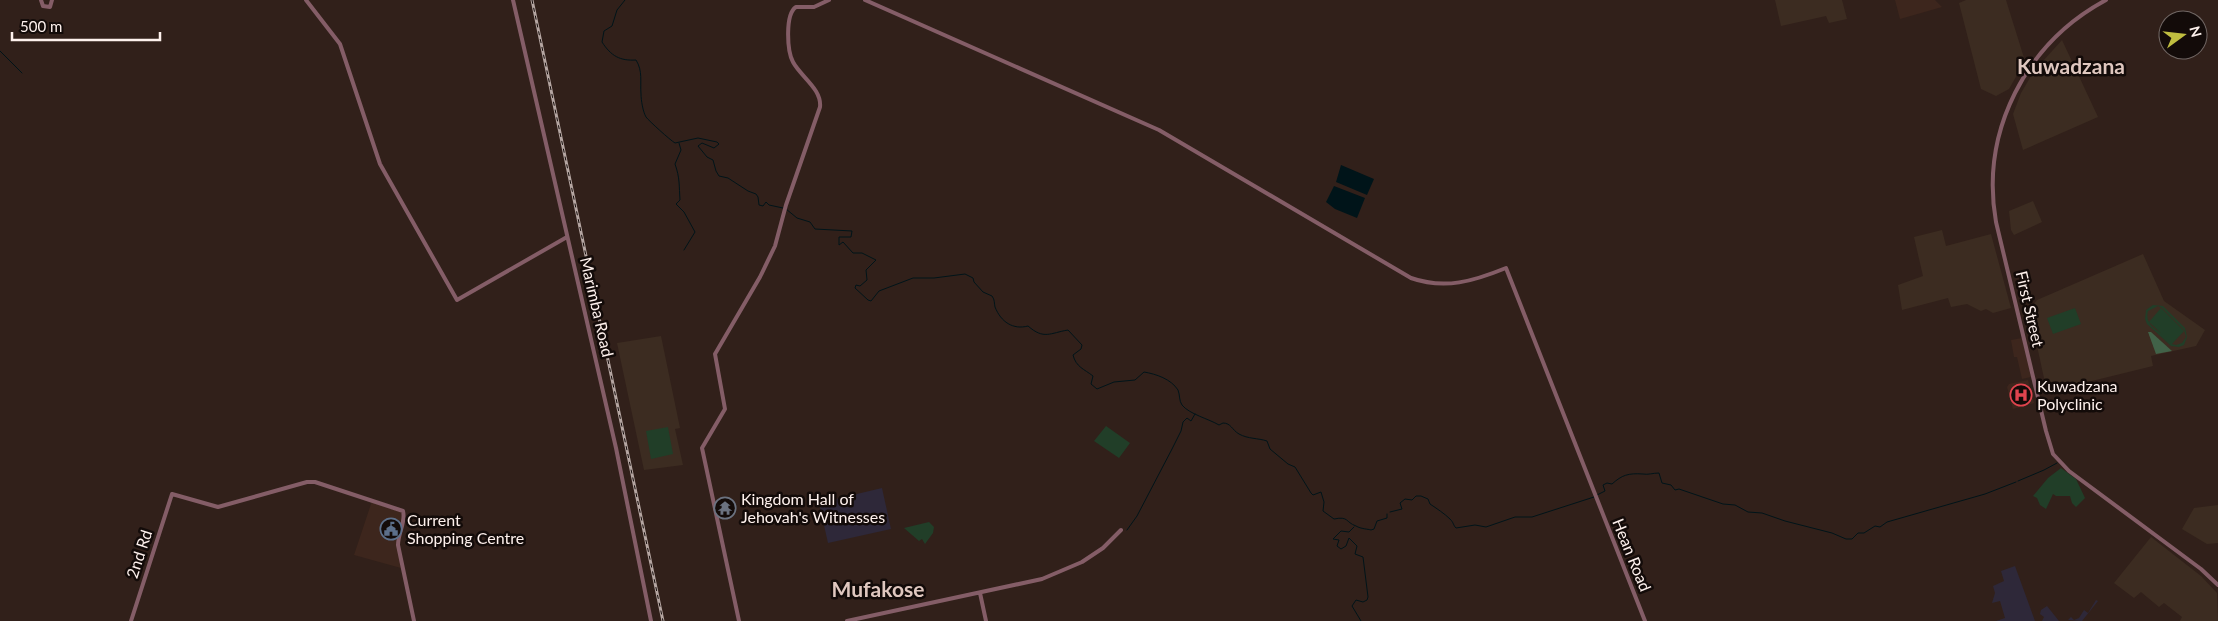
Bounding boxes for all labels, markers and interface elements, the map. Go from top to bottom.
scale bar [12,10,160,42]
north arrow [2158,10,2208,60]
text: 500 m [20,17,62,35]
text: N [2186,24,2206,39]
district label: Kuwadzana [2017,53,2125,78]
street label: Marimba Road [577,255,618,359]
street label: First Street [2013,269,2049,349]
place label: Kuwadzana Polyclinic [2037,376,2118,413]
hospital icon: Kuwadzana Polyclinic [2009,383,2033,407]
place label: Kingdom Hall of Jehovah's Witnesses [741,489,885,526]
temple icon: Kingdom Hall of Jehovah's Witnesses [713,496,737,520]
place label: Current Shopping Centre [407,510,524,547]
street label: Hean Road [1609,516,1656,594]
public building icon: Current Shopping Centre [379,517,403,541]
street label: 2nd Rd [122,527,155,580]
district label: Mufakose [832,576,924,601]

